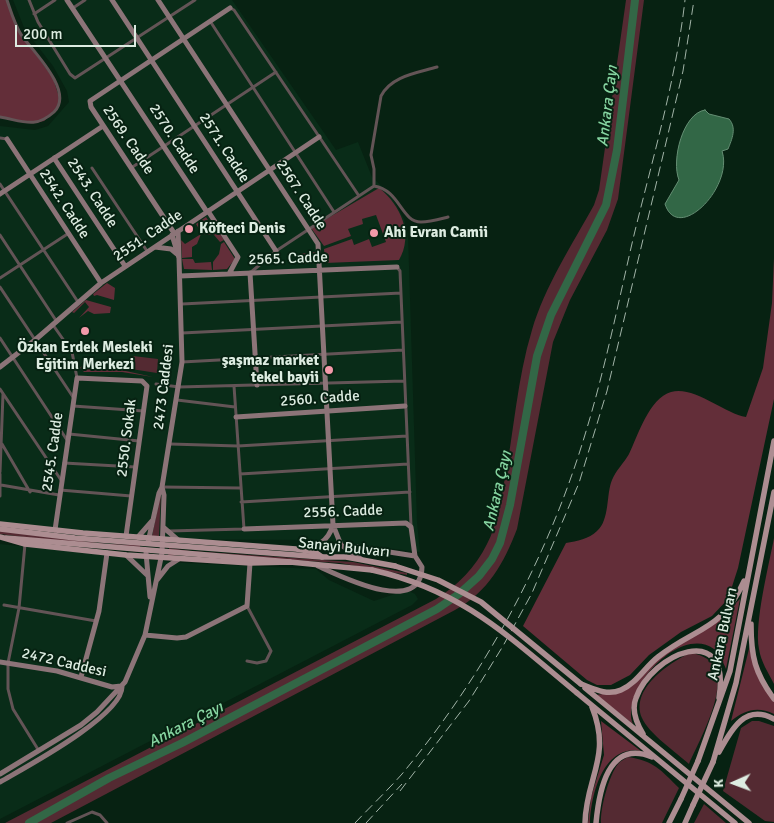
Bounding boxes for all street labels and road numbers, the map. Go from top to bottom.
street label: 2570. Cadde [145,101,203,177]
street label: 2569. Cadde [98,102,158,178]
street label: 2571. Cadde [195,110,253,186]
street label: 2543. Cadde [63,155,121,231]
street label: 2567. Cadde [272,157,330,233]
street label: 2542. Cadde [35,166,93,242]
street label: 2551. Cadde [110,206,186,266]
street label: 2565. Cadde [248,249,328,269]
street label: 2473 Caddesi [150,343,178,431]
street label: 2560. Cadde [280,387,360,411]
street label: 2550. Sokak [113,398,141,478]
street label: 2545. Cadde [39,411,67,493]
street label: 2556. Cadde [303,502,383,522]
street label: Sanayi Bulvarı [297,534,391,562]
street label: Ankara Bulvarı [704,586,742,682]
street label: 2472 Caddesi [20,645,108,681]

